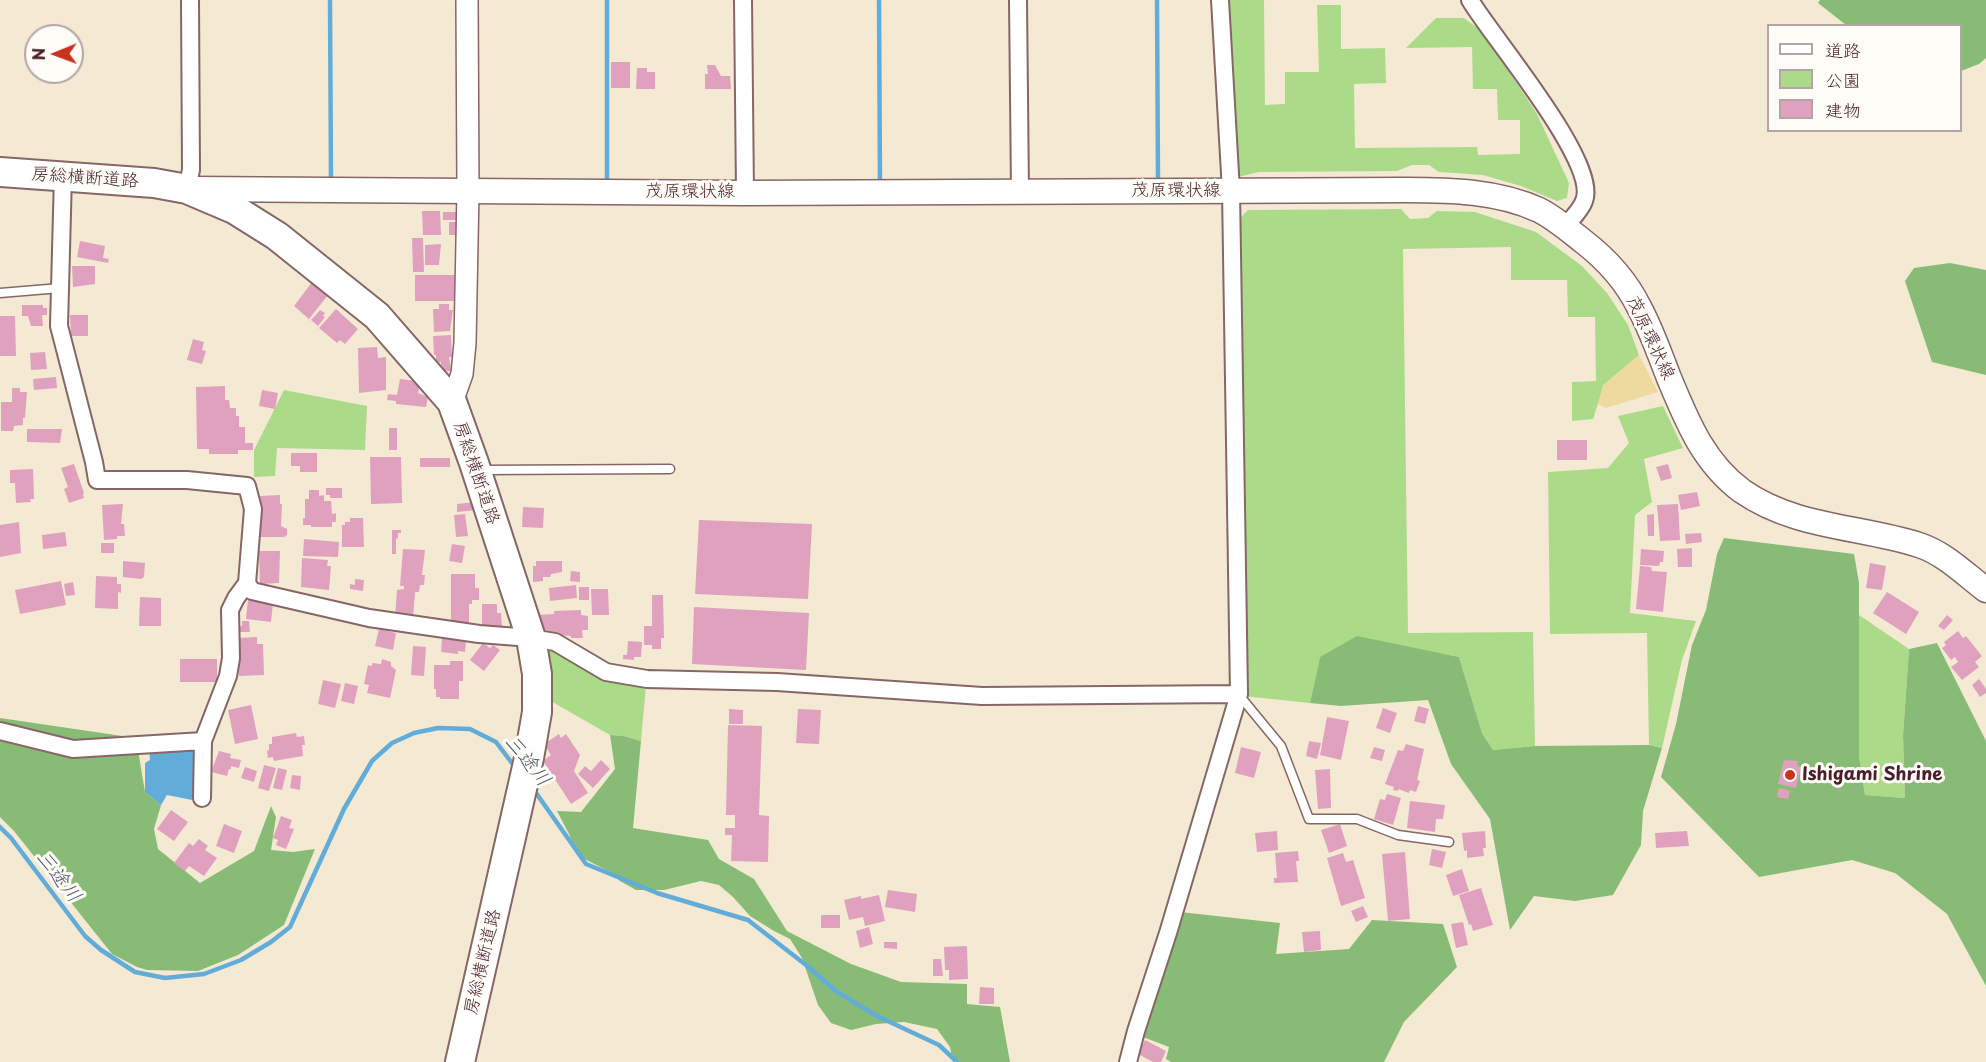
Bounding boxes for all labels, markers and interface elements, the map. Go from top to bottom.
north arrow [24,24,84,84]
legend [1767,24,1962,132]
text: 道路 [1825,36,1861,63]
text: N [26,48,50,61]
text: 公園 [1825,66,1861,93]
text: 建物 [1825,96,1861,123]
street label: 房総横断道路 [30,163,140,193]
street label: 茂原環状線 [1131,180,1221,202]
street label: 茂原環状線 [645,181,735,203]
street label: 茂原環状線 [1621,293,1679,383]
street label: 房総横断道路 [448,418,504,528]
water label: 三途川 [499,730,555,792]
place label: Ishigami Shrine [1802,764,1942,786]
marker: Ishigami Shrine [1783,768,1797,782]
water label: 三途川 [30,846,86,908]
street label: 房総横断道路 [460,907,506,1017]

